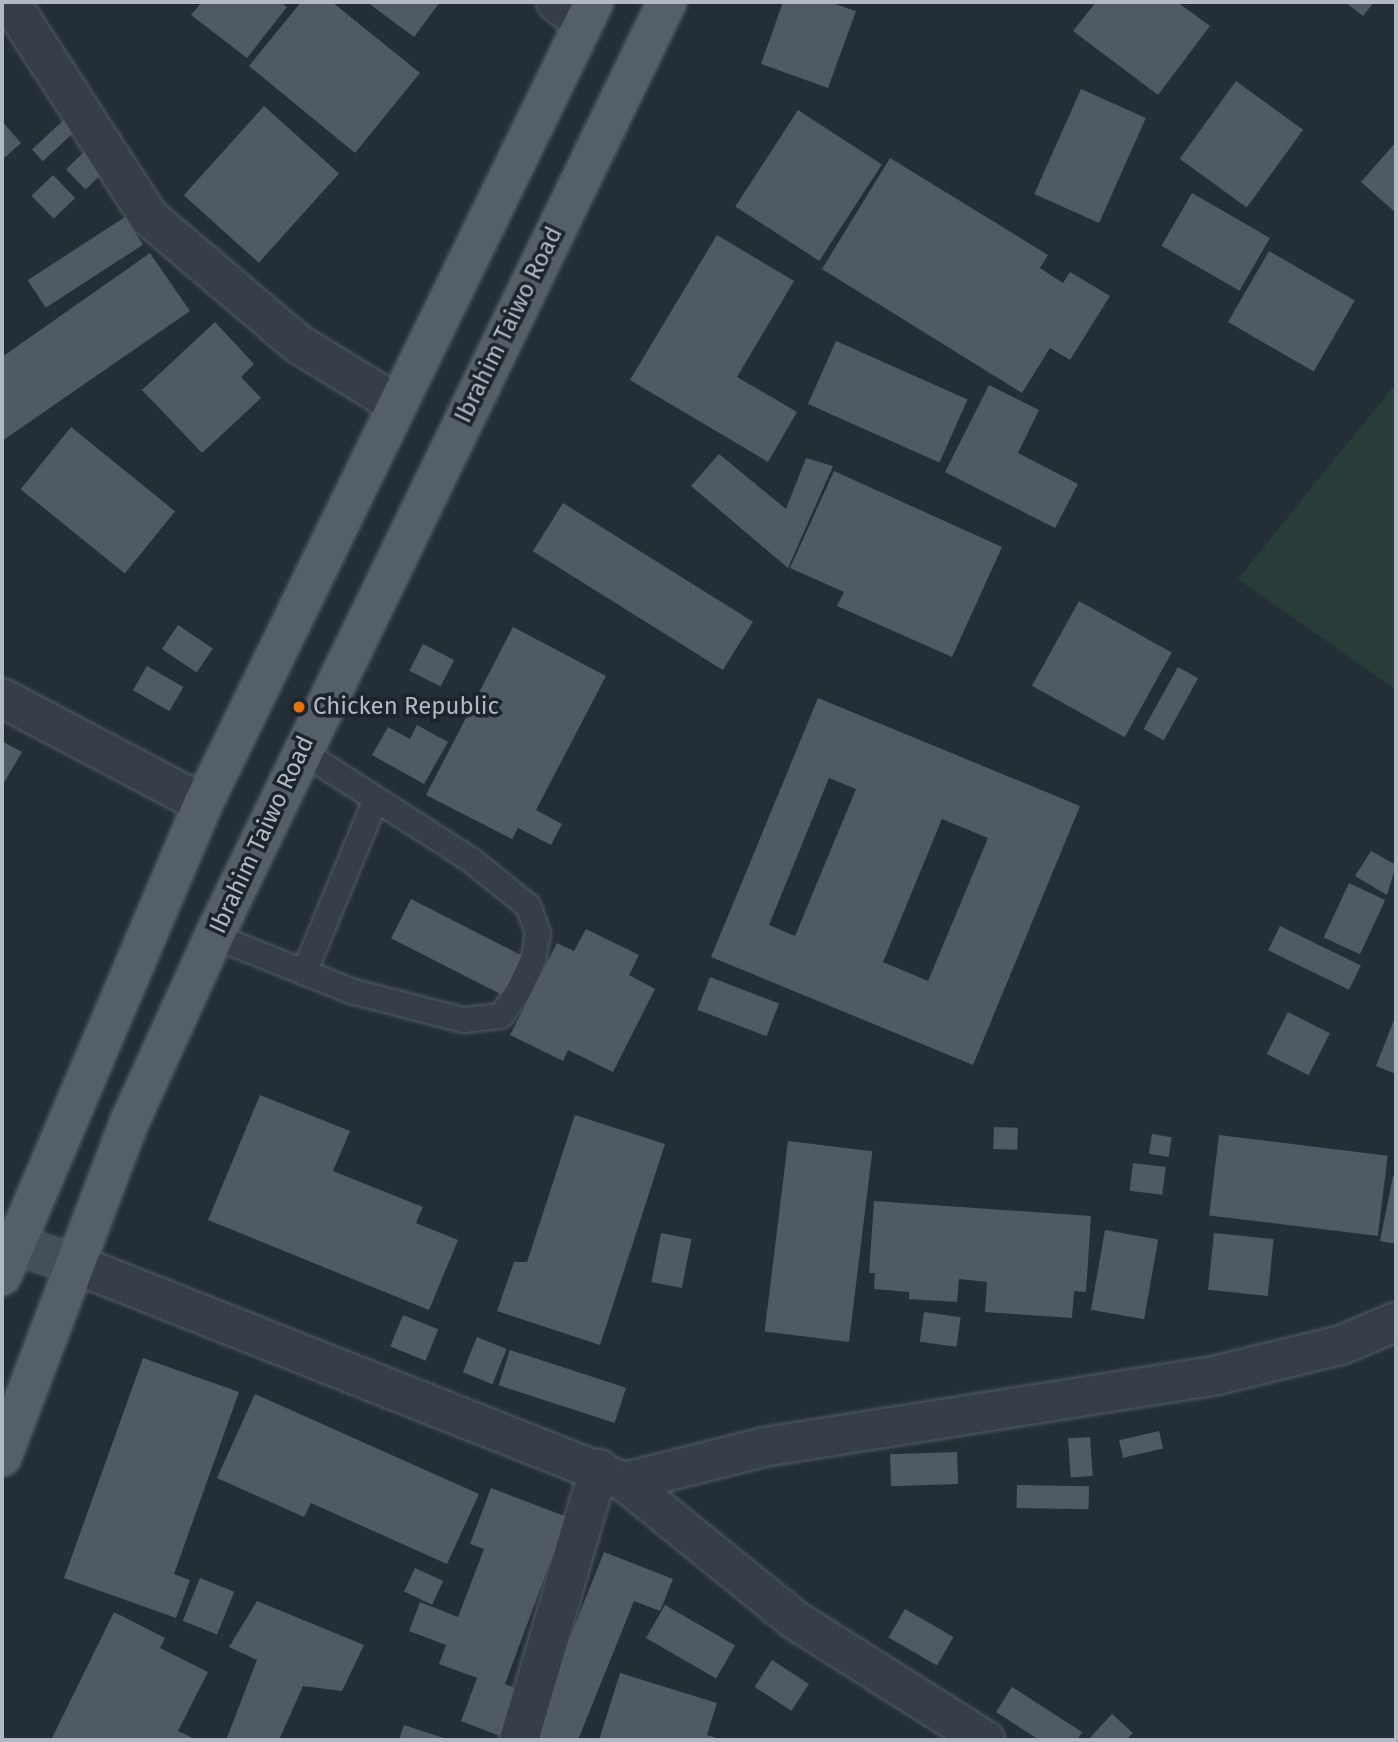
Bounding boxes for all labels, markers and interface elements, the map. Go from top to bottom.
street label: Ibrahim Taiwo Road [449,222,569,428]
place label: Chicken Republic [313,693,499,721]
marker: Chicken Republic [291,699,307,715]
street label: Ibrahim Taiwo Road [204,732,320,938]

